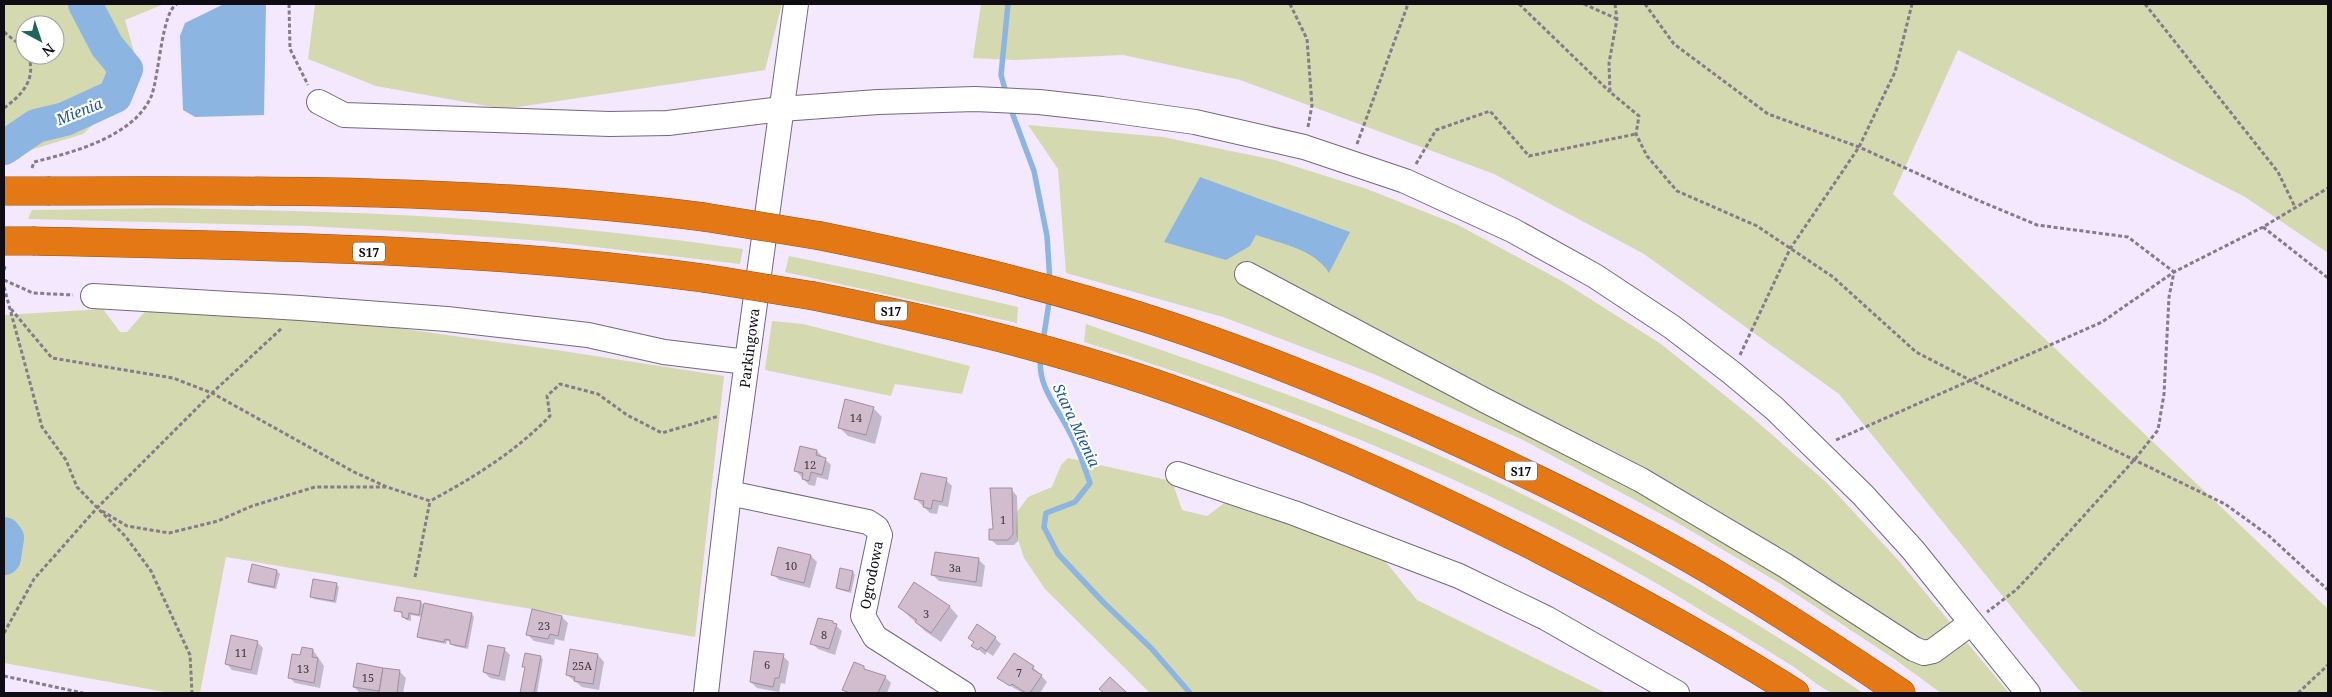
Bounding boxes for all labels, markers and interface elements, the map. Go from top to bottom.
north arrow [15,15,65,65]
text: N [38,40,59,61]
water label: Mienia [52,93,105,130]
road number: S17 [353,242,385,262]
road number: S17 [875,302,907,321]
street label: Parkingowa [735,307,763,389]
water label: Stara Mienia [1049,380,1105,470]
house number: 14 [850,410,862,425]
house number: 12 [804,457,816,472]
road number: S17 [1505,462,1537,481]
house number: 1 [1000,512,1006,527]
street label: Ogrodowa [855,539,887,611]
house number: 10 [785,558,797,573]
house number: 3a [949,560,961,575]
house number: 3 [923,606,929,621]
house number: 23 [538,618,550,633]
house number: 8 [821,627,827,642]
house number: 11 [235,645,247,660]
house number: 6 [764,657,770,672]
house number: 25A [572,658,592,673]
house number: 13 [297,661,309,676]
house number: 7 [1016,665,1022,680]
house number: 15 [362,670,374,685]

